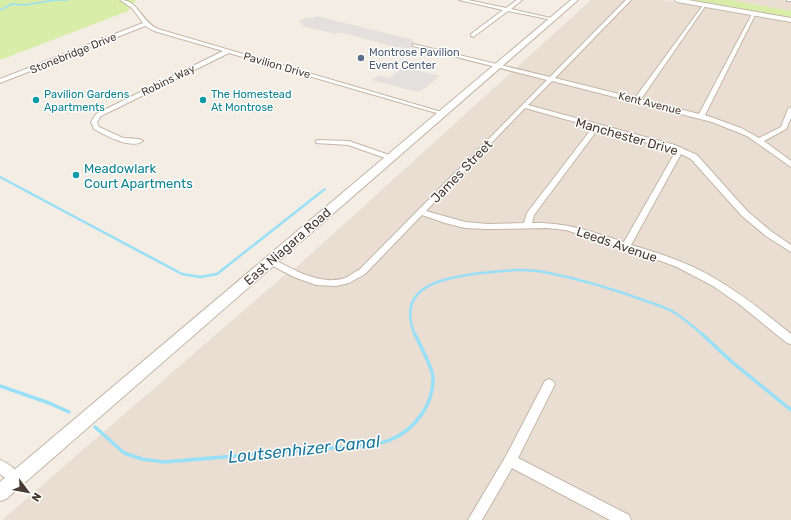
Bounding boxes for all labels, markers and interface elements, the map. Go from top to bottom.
street label: Stonebridge Drive [28,30,118,77]
place label: Montrose Pavilion Event Center [369,46,460,72]
street label: Pavilion Drive [242,50,312,81]
marker: Montrose Pavilion Event Center [356,53,366,63]
street label: Robins Way [139,62,197,99]
place label: Pavilion Gardens Apartments [44,88,130,114]
place label: The Homestead At Montrose [211,88,292,114]
street label: Kent Avenue [617,89,683,118]
marker: Pavilion Gardens Apartments [31,95,41,105]
marker: The Homestead At Montrose [198,95,208,105]
street label: Manchester Drive [574,115,680,158]
street label: James Street [428,137,495,206]
place label: Meadowlark Court Apartments [84,161,193,191]
marker: Meadowlark Court Apartments [71,170,81,180]
street label: East Niagara Road [241,205,335,289]
street label: Leeds Avenue [574,224,659,265]
water label: Loutsenhizer Canal [227,431,382,467]
north arrow [8,472,48,512]
text: N [28,490,44,504]

